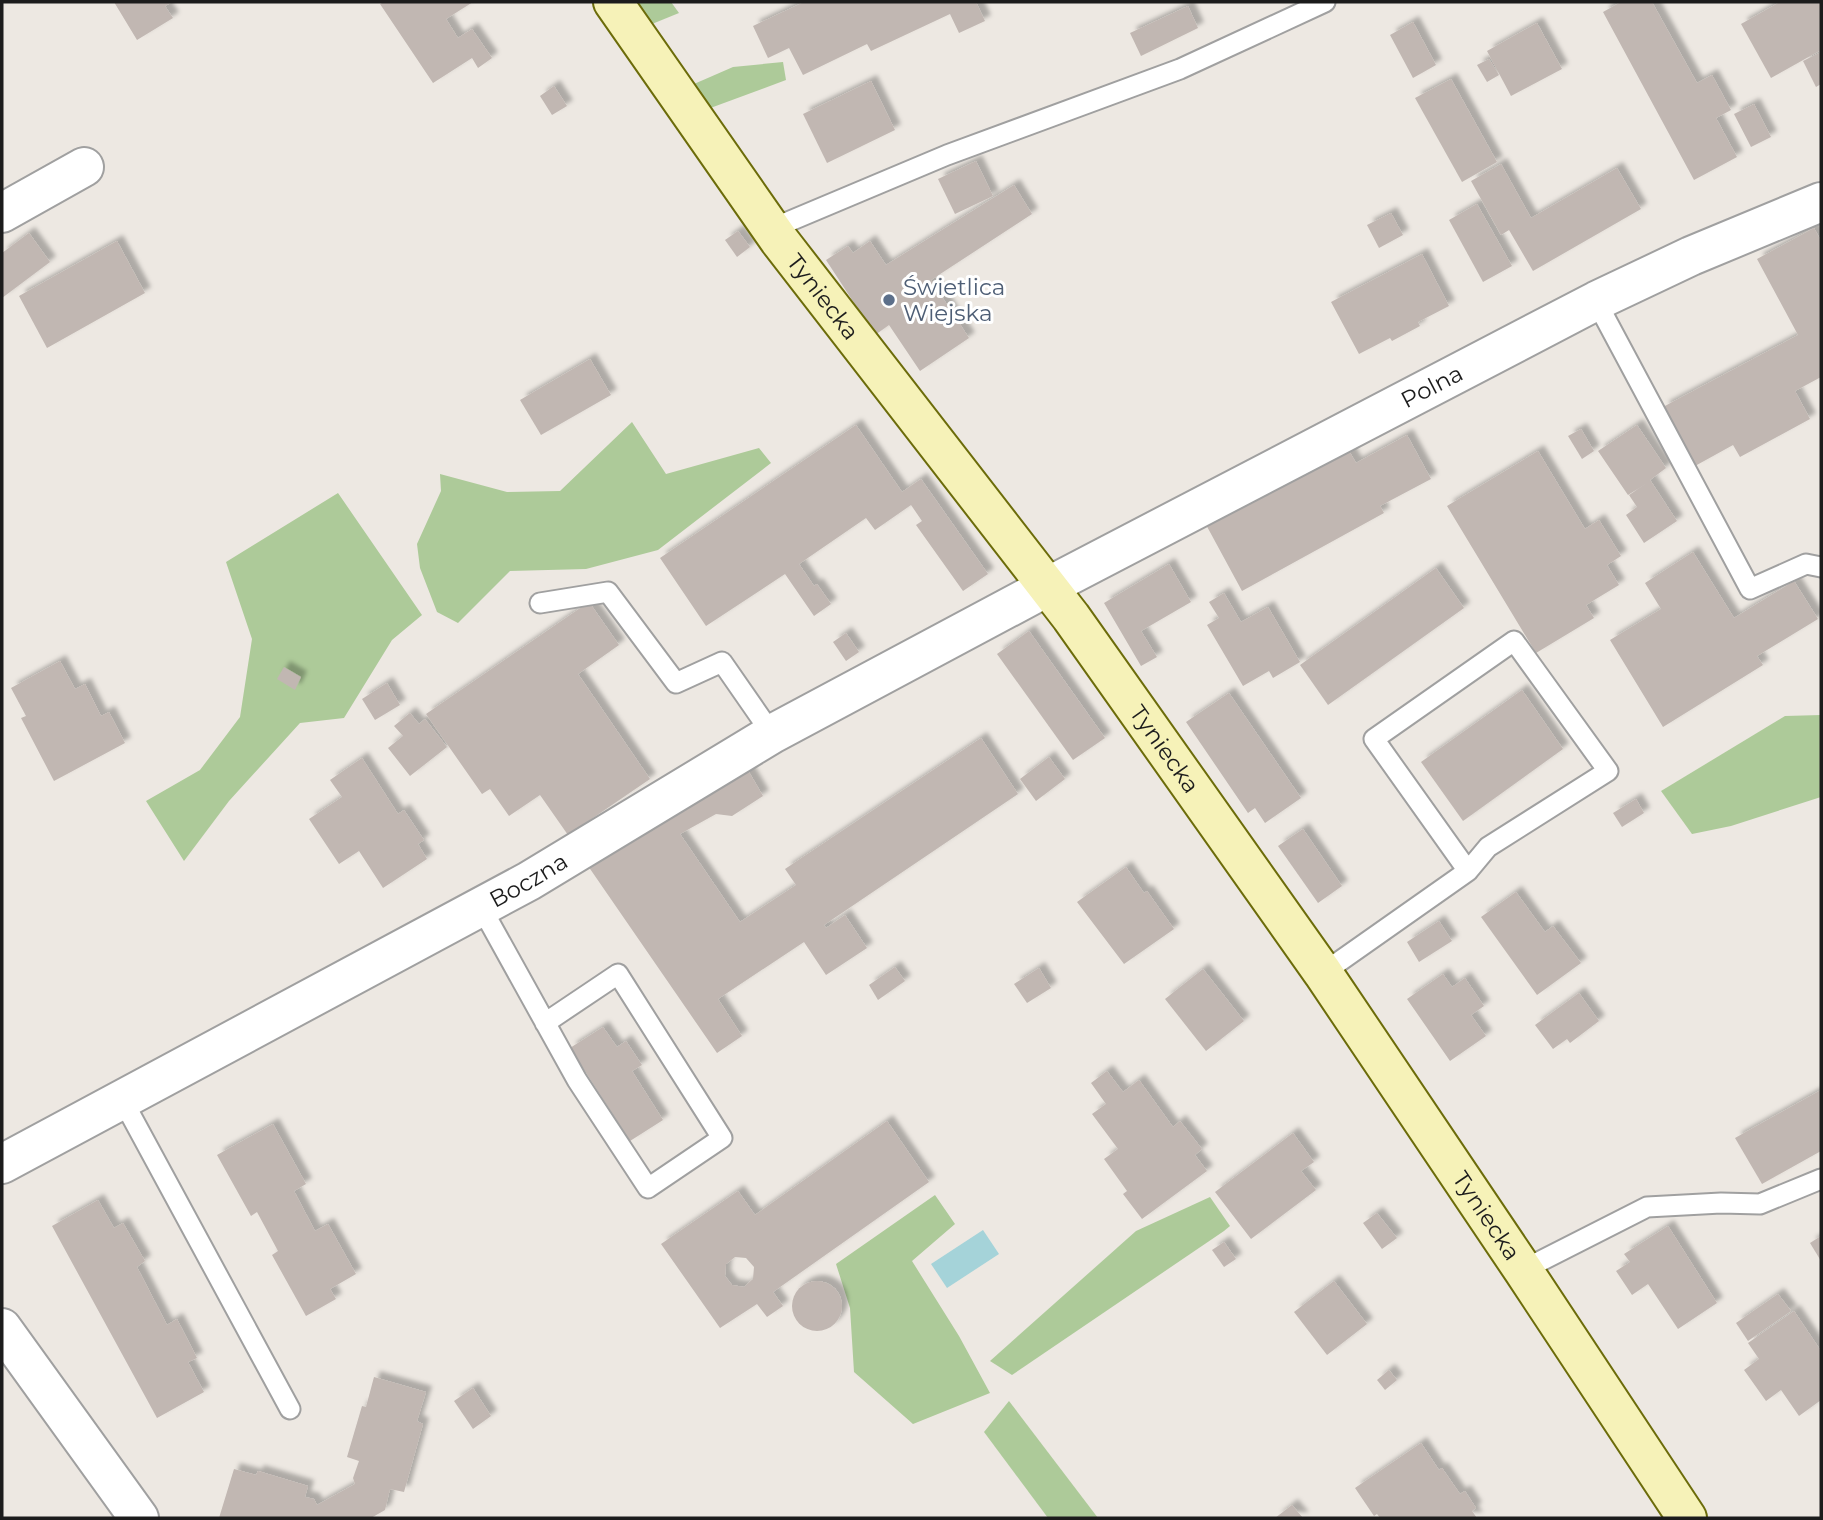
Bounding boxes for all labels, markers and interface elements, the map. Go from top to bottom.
street label: Tyniecka [781,248,865,345]
place label: Świetlica Wiejska [903,273,1005,327]
marker: Świetlica Wiejska [881,292,897,308]
street label: Polna [1396,359,1468,414]
street label: Tyniecka [1124,700,1205,799]
street label: Boczna [485,847,573,914]
street label: Tyniecka [1447,1166,1526,1266]

